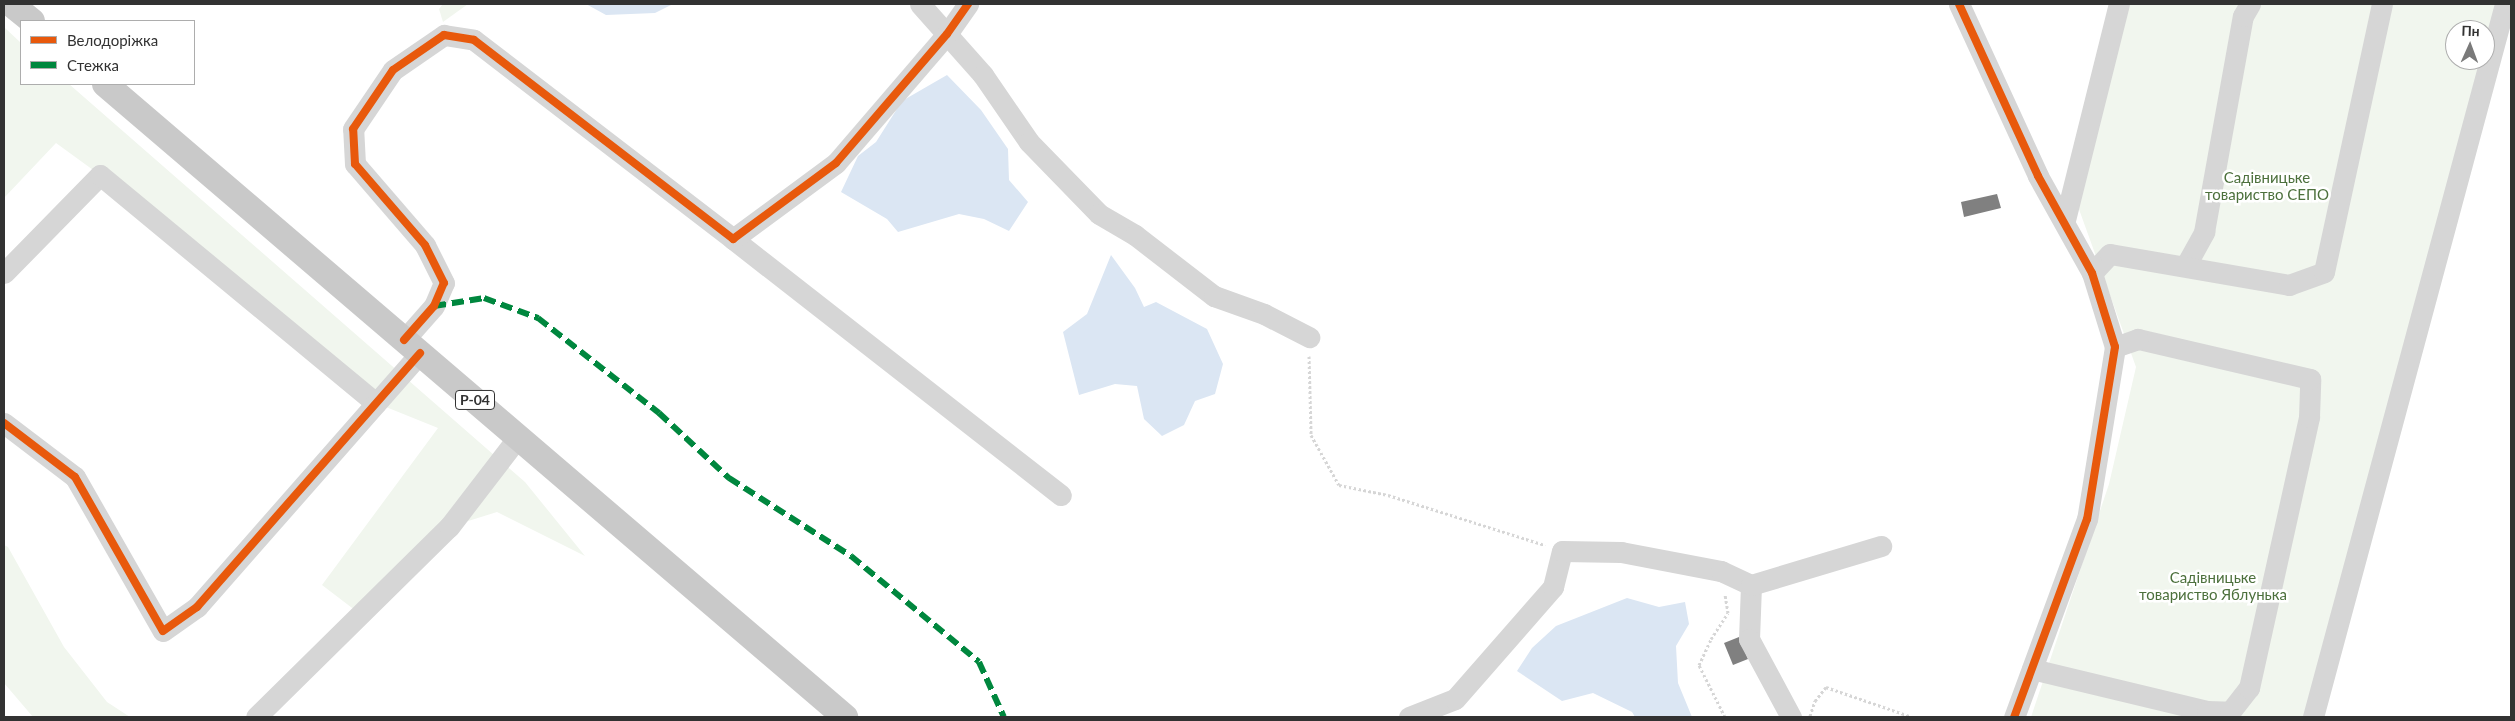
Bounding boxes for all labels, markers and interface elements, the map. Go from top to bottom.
legend [20,20,195,85]
north arrow [2445,20,2495,70]
text: Пн [2461,22,2480,39]
text: Велодоріжка [67,31,158,49]
text: Стежка [67,56,119,74]
park label: Садівницьке товариство СЕПО [2205,168,2329,203]
road number: Р-04 [455,388,495,412]
park label: Садівницьке товариство Яблунька [2139,568,2287,603]

